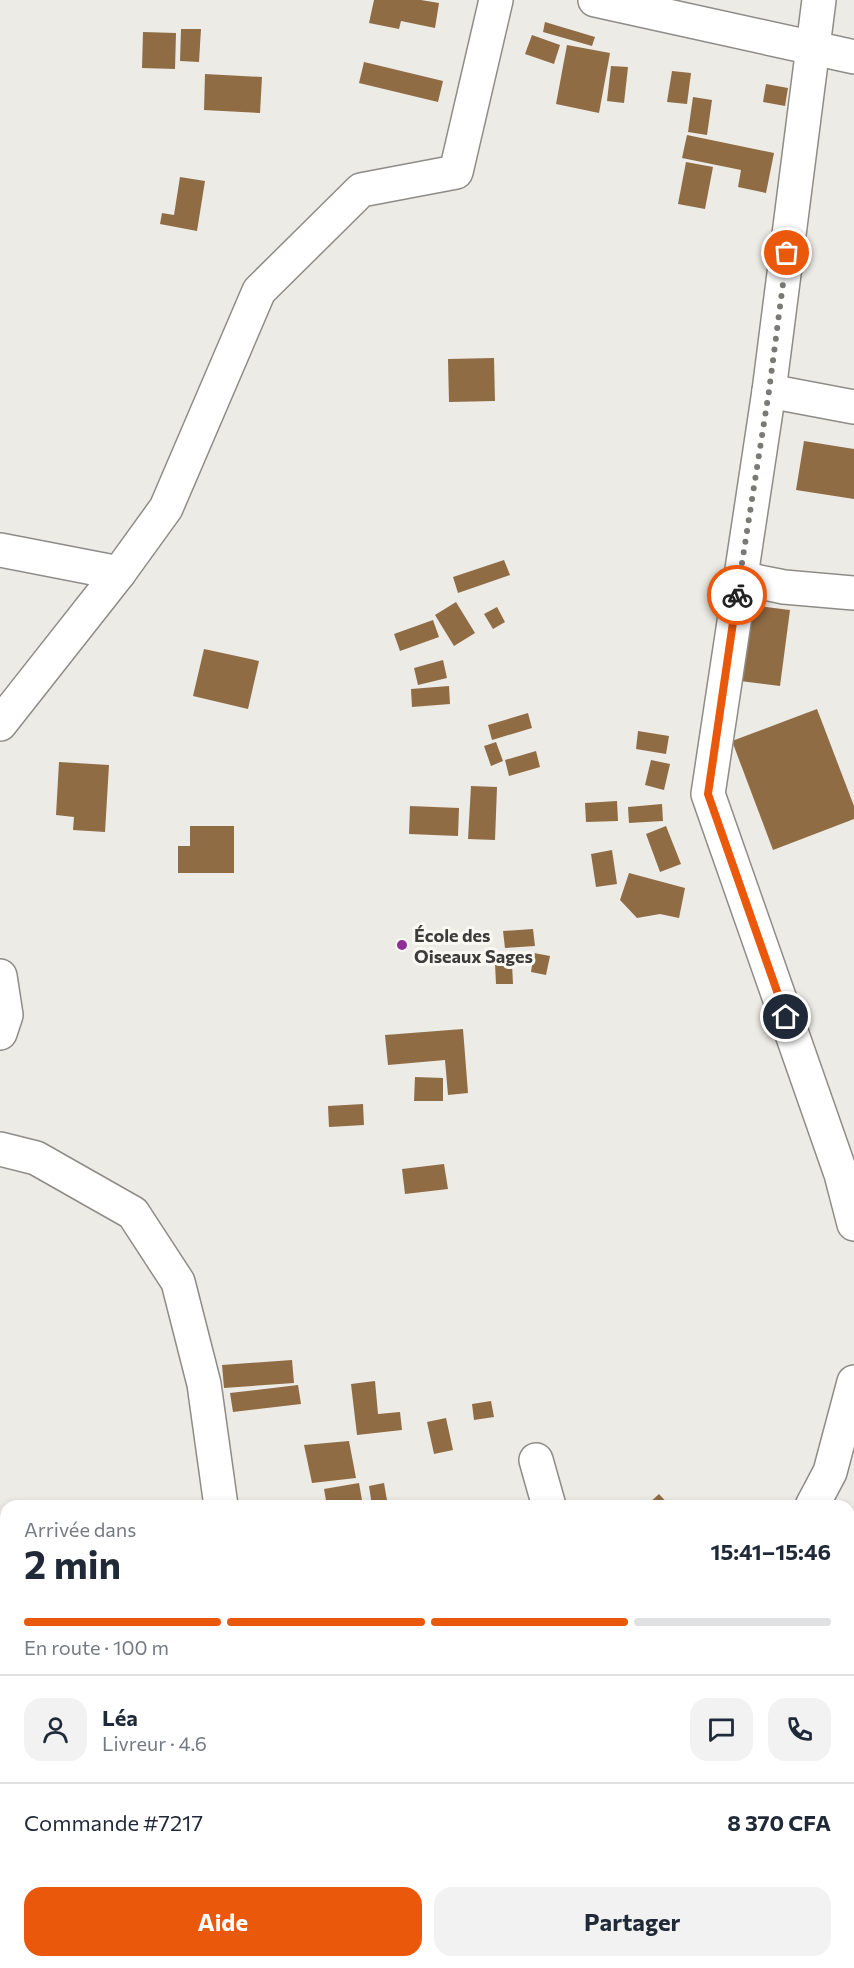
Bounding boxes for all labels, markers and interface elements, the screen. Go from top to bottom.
pin [761,227,812,278]
icon: bag [770,236,803,269]
courier [707,565,767,625]
icon: bike [721,579,754,612]
place label: École des Oiseaux Sages [414,924,533,967]
marker: École des Oiseaux Sages [395,938,409,952]
pin [760,991,811,1042]
icon: home [769,1000,802,1033]
text: Arrivée dans [24,1517,136,1541]
text: 15:41–15:46 [710,1538,831,1565]
text: 2 min [24,1539,121,1587]
text: En route · 100 m [24,1635,169,1659]
button: person [24,1698,87,1761]
button: chat [690,1698,753,1761]
button: phone [768,1698,831,1761]
text: Léa [102,1704,138,1731]
text: Livreur · 4.6 [102,1731,207,1755]
text: Commande #7217 [24,1809,203,1836]
text: 8 370 CFA [727,1809,831,1836]
button: Aide [24,1887,422,1956]
button: Partager [434,1887,831,1956]

